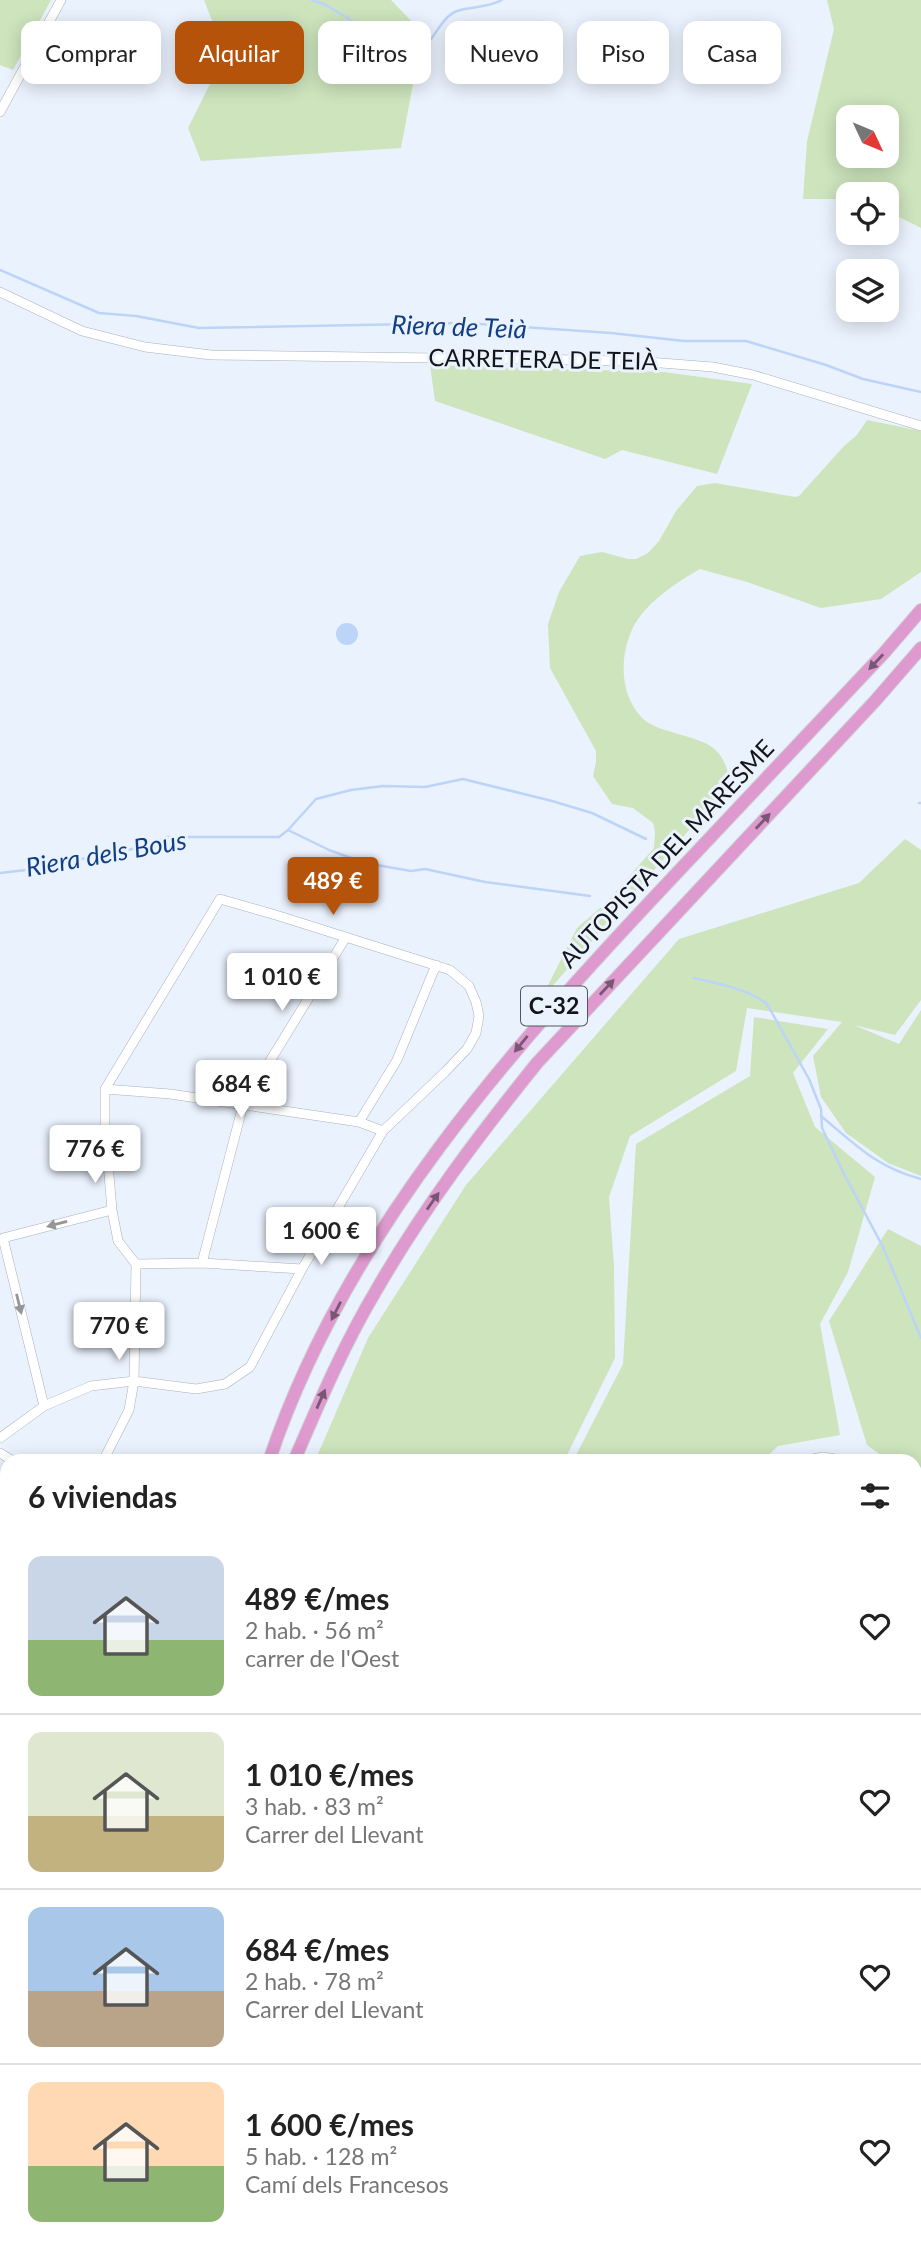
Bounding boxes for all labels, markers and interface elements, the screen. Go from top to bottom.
chip: Comprar [21,21,161,84]
chip: Alquilar [175,21,304,84]
chip: Filtros [318,21,431,84]
chip: Nuevo [445,21,563,84]
chip: Piso [577,21,669,84]
chip: Casa [683,21,781,84]
north arrow [836,105,900,168]
map controls [836,105,899,322]
button: locate [836,182,899,245]
button: layers [836,259,899,322]
water label: Riera de Teià [391,308,527,344]
street label: CARRETERA DE TEIÀ [428,342,659,375]
one-way arrow [868,653,884,670]
street label: AUTOPISTA DEL MARESME [553,733,779,973]
one-way arrow [754,813,770,830]
water label: Riera dels Bous [23,823,189,883]
pin: 489 € [284,858,382,917]
text: 489 € [304,866,362,894]
pin: 1 010 € [217,954,347,1013]
text: 1 010 € [243,962,321,990]
one-way arrow [599,979,615,996]
road number: C-32 [521,987,587,1026]
one-way arrow [514,1035,529,1052]
pin: 684 € [192,1060,290,1120]
text: 684 € [212,1069,270,1097]
pin: 776 € [46,1126,144,1185]
text: 776 € [66,1134,124,1162]
one-way arrow [426,1192,440,1210]
pin: 1 600 € [256,1208,386,1267]
text: 1 600 € [282,1216,360,1244]
one-way arrow [46,1219,68,1230]
one-way arrow [13,1293,24,1315]
one-way arrow [330,1301,342,1321]
pin: 770 € [70,1302,168,1362]
text: 770 € [90,1311,148,1339]
one-way arrow [315,1389,327,1409]
icon: filters [856,1477,894,1515]
text: 6 viviendas [28,1478,177,1514]
text: 489 €/mes [245,1580,389,1616]
icon: home [84,1584,168,1668]
icon: heart [856,1607,894,1645]
text: 2 hab. · 56 m² [245,1616,384,1644]
text: carrer de l'Oest [245,1644,399,1672]
text: 1 010 €/mes [245,1756,414,1792]
icon: home [84,1760,168,1844]
icon: heart [856,1783,894,1821]
text: 3 hab. · 83 m² [245,1792,384,1820]
text: Carrer del Llevant [245,1820,423,1848]
text: 684 €/mes [245,1931,389,1967]
icon: home [84,1935,168,2019]
icon: heart [856,1958,894,1996]
text: 2 hab. · 78 m² [245,1967,384,1995]
text: Carrer del Llevant [245,1995,423,2023]
text: 1 600 €/mes [245,2106,414,2142]
icon: home [84,2110,168,2194]
icon: heart [856,2133,894,2171]
text: 5 hab. · 128 m² [245,2142,397,2170]
text: Camí dels Francesos [245,2170,449,2198]

